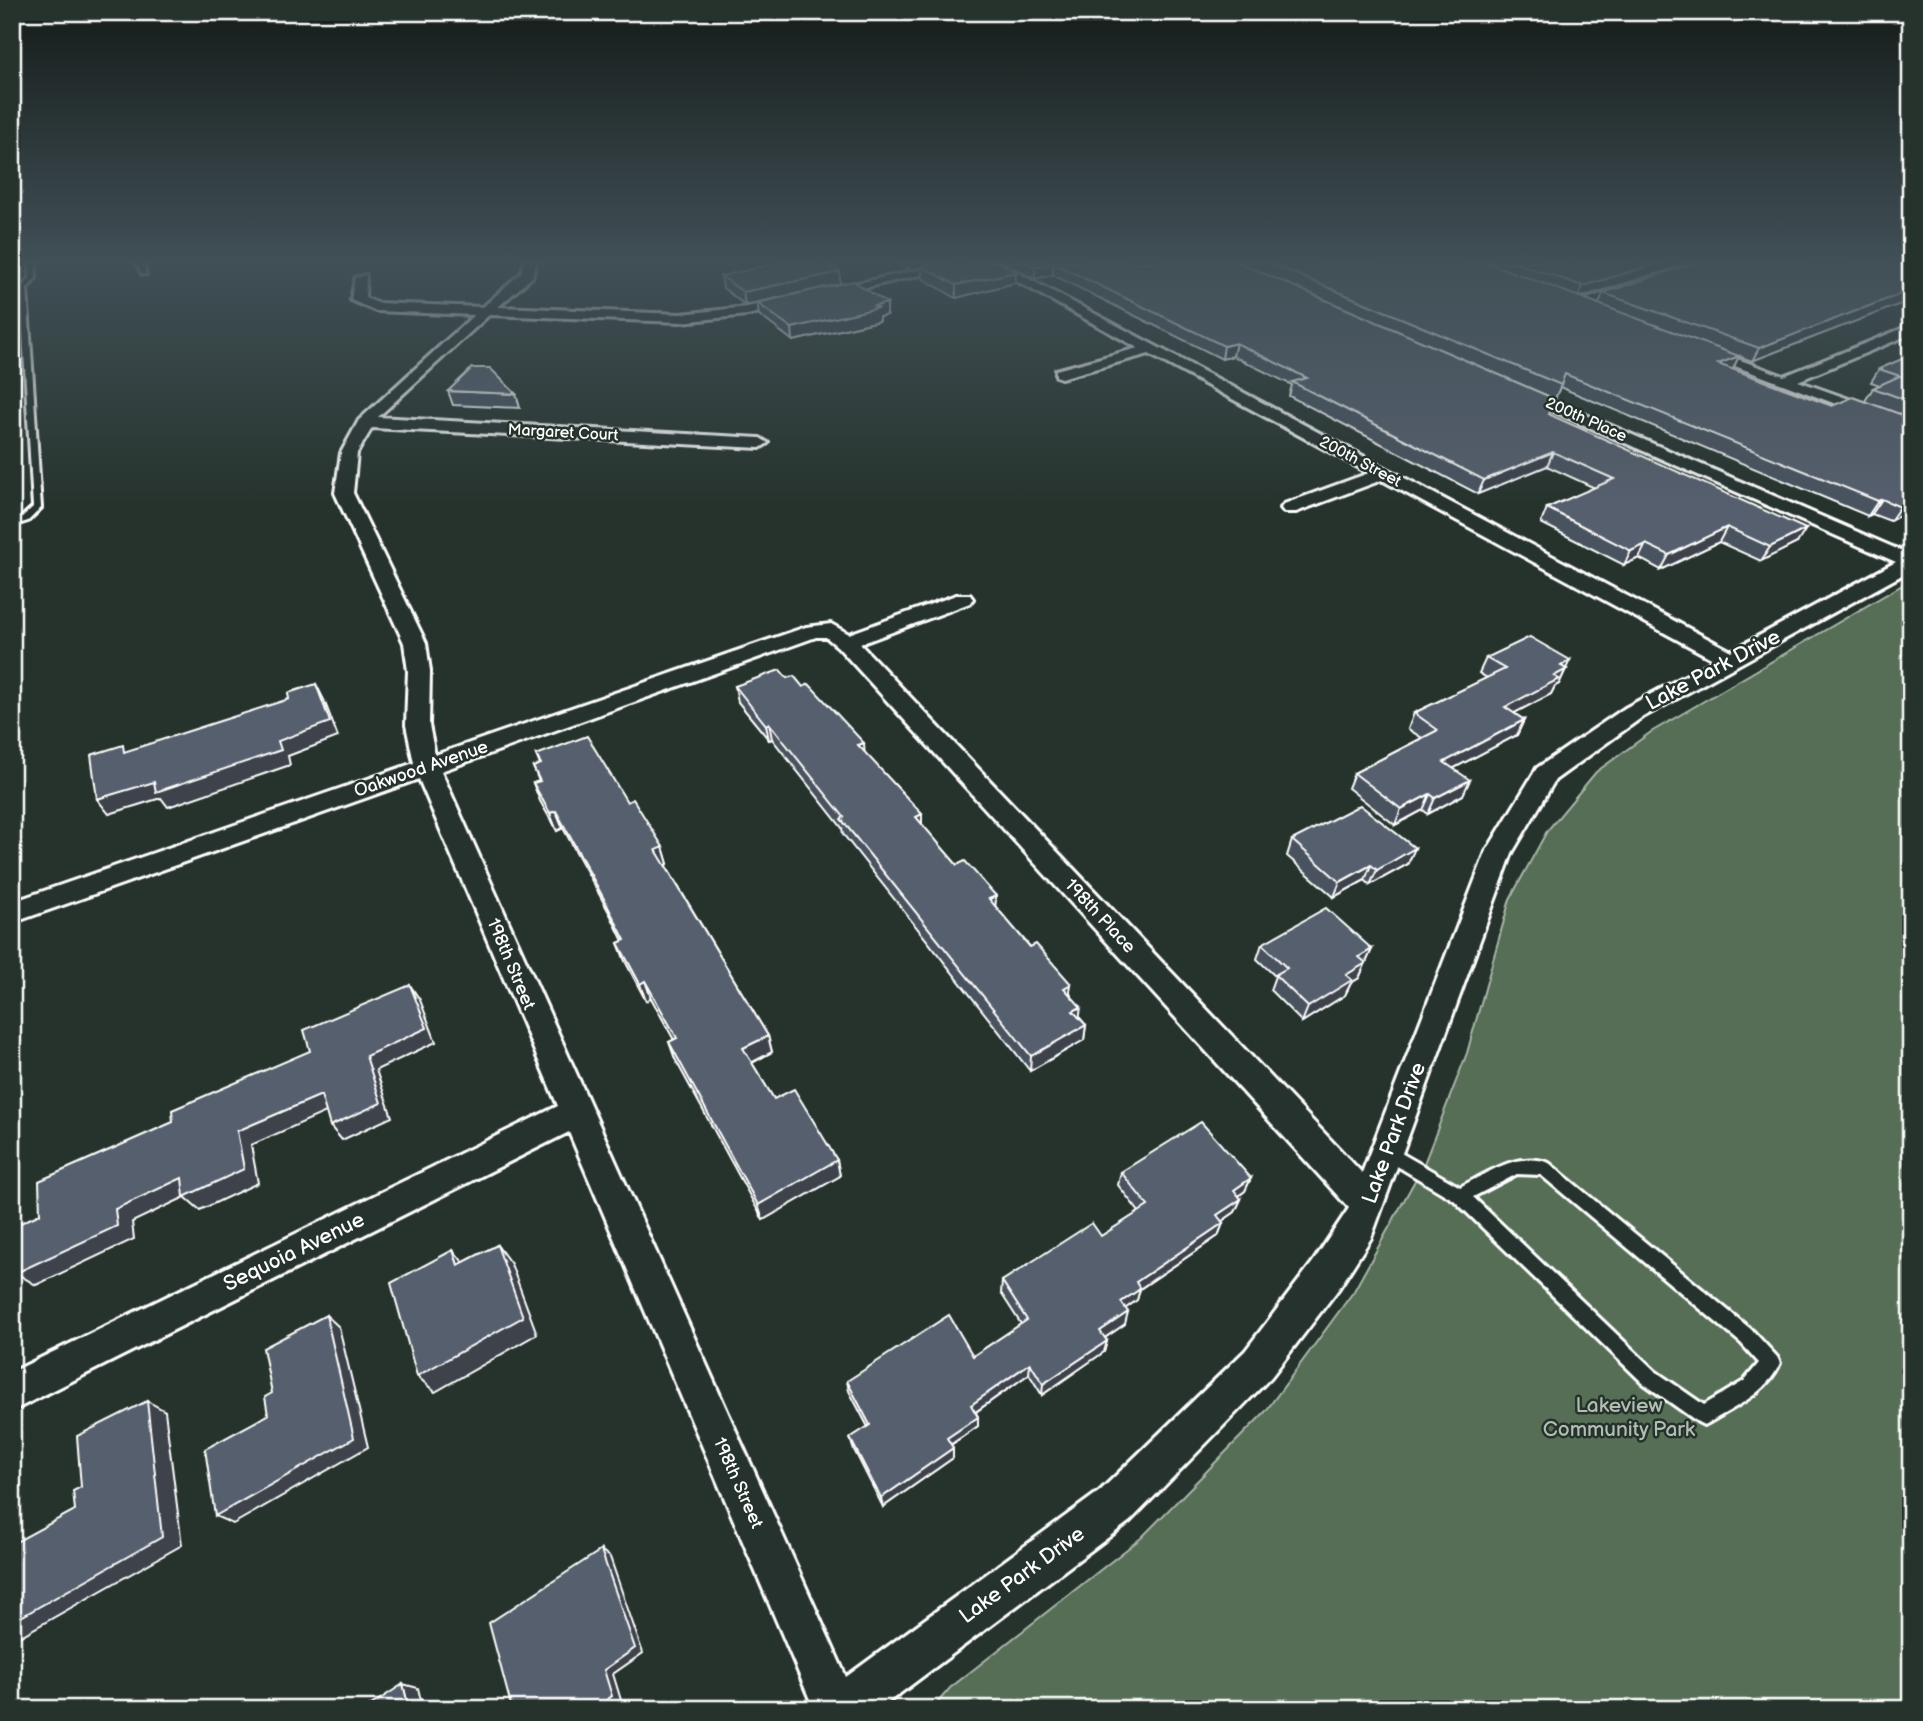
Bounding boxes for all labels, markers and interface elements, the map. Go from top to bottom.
street label: 200th Place [1542,394,1630,447]
street label: Margaret Court [507,421,619,445]
street label: 200th Street [1316,432,1404,492]
street label: Lake Park Drive [1642,624,1784,716]
street label: Oakwood Avenue [351,736,491,802]
street label: 198th Place [1060,875,1140,958]
street label: 198th Street [482,915,540,1013]
street label: Lake Park Drive [1357,1059,1431,1207]
street label: Sequoia Avenue [219,1207,369,1297]
park label: Lakeview Community Park [1543,1393,1696,1442]
street label: 198th Street [709,1434,768,1532]
street label: Lake Park Drive [955,1521,1089,1629]

